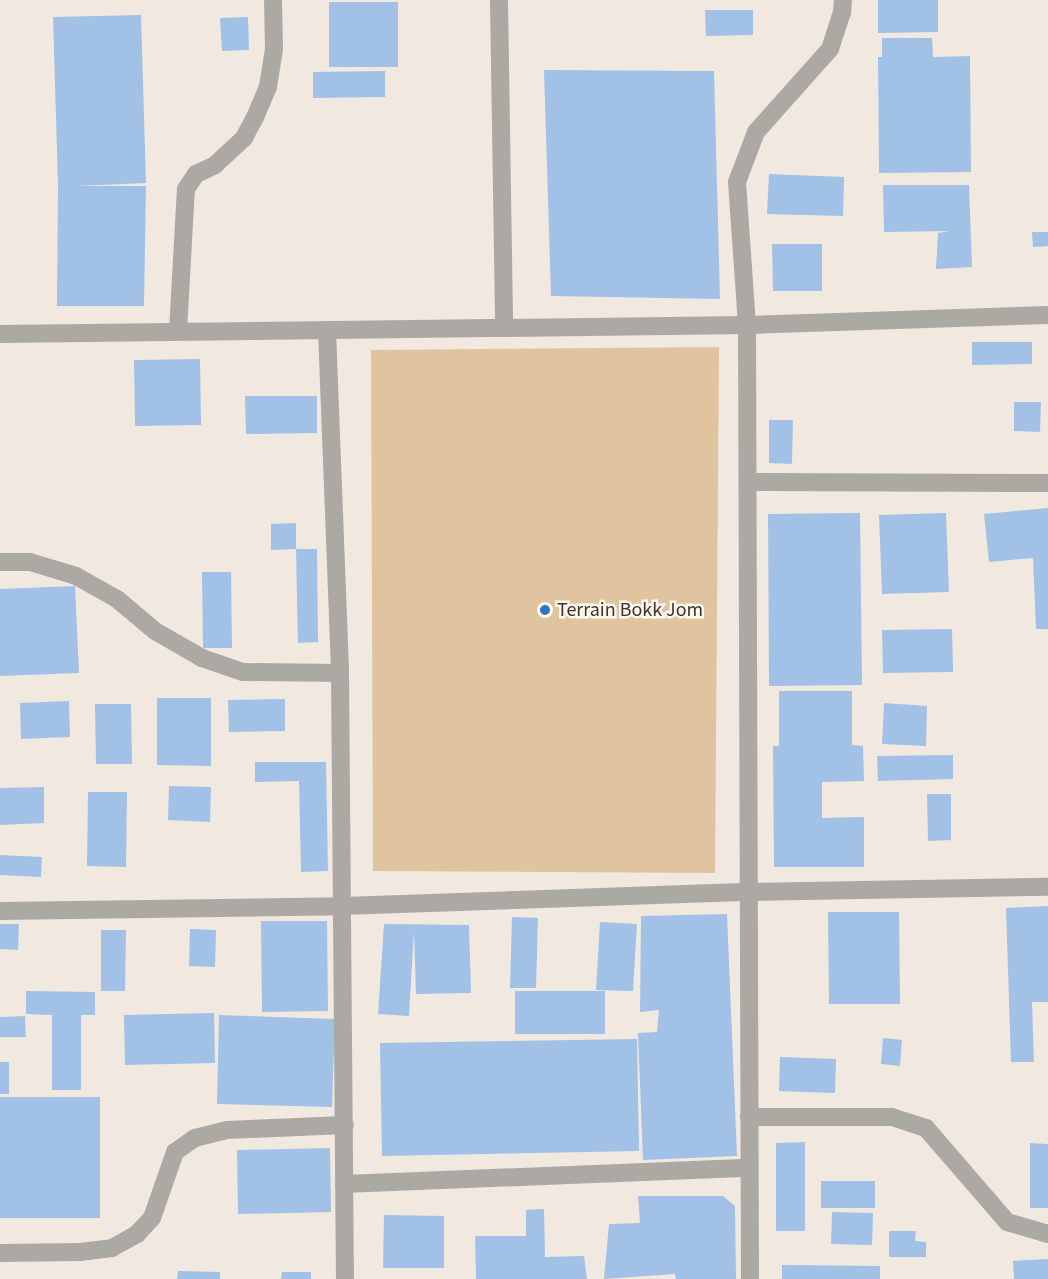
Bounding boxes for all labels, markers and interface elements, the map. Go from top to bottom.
place label: Terrain Bokk Jom [557,598,703,622]
marker: Terrain Bokk Jom [538,603,552,617]

